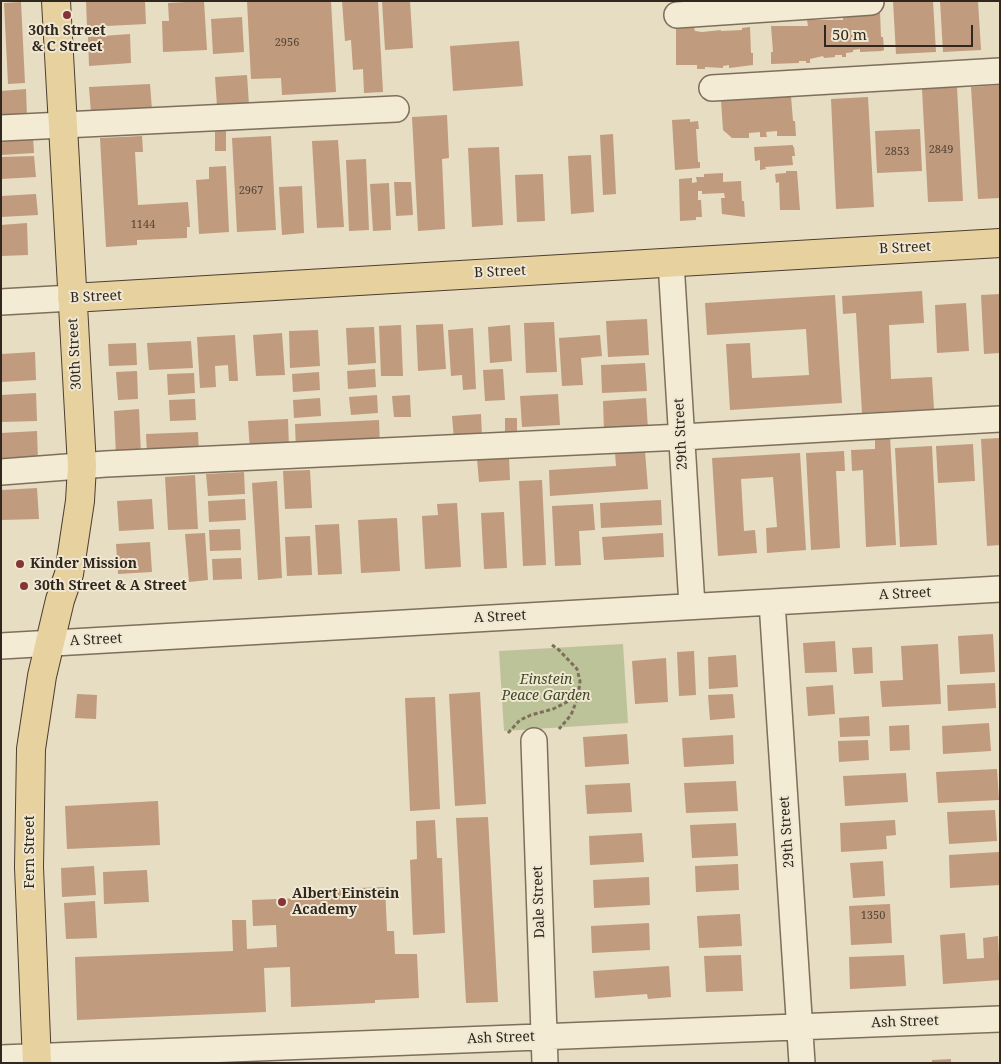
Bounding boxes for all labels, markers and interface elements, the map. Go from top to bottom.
marker: 30th Street & C Street [61,9,73,21]
scale bar [826,15,975,47]
place label: 30th Street & C Street [28,23,106,56]
text: 50 m [832,24,867,44]
house number: 2956 [275,36,299,50]
house number: 2849 [929,143,953,157]
house number: 2853 [885,145,909,159]
house number: 2967 [239,184,263,198]
house number: 1144 [131,218,155,232]
street label: B Street [879,238,931,258]
street label: B Street [474,262,526,282]
street label: B Street [70,287,122,307]
street label: 30th Street [65,318,85,390]
street label: 29th Street [671,398,691,470]
place label: Kinder Mission [30,556,137,572]
marker: Kinder Mission [14,558,26,570]
place label: 30th Street & A Street [34,578,187,594]
marker: 30th Street & A Street [18,580,30,592]
street label: A Street [878,584,932,604]
street label: A Street [473,607,527,627]
street label: A Street [69,630,123,650]
park label: Einstein Peace Garden [502,672,590,704]
street label: 29th Street [776,795,798,869]
street label: Fern Street [22,815,38,889]
street label: Dale Street [529,865,549,939]
place label: Albert Einstein Academy [292,886,399,919]
marker: Albert Einstein Academy [276,896,288,908]
house number: 1350 [861,909,885,923]
street label: Ash Street [871,1012,939,1032]
street label: Ash Street [467,1028,535,1048]

